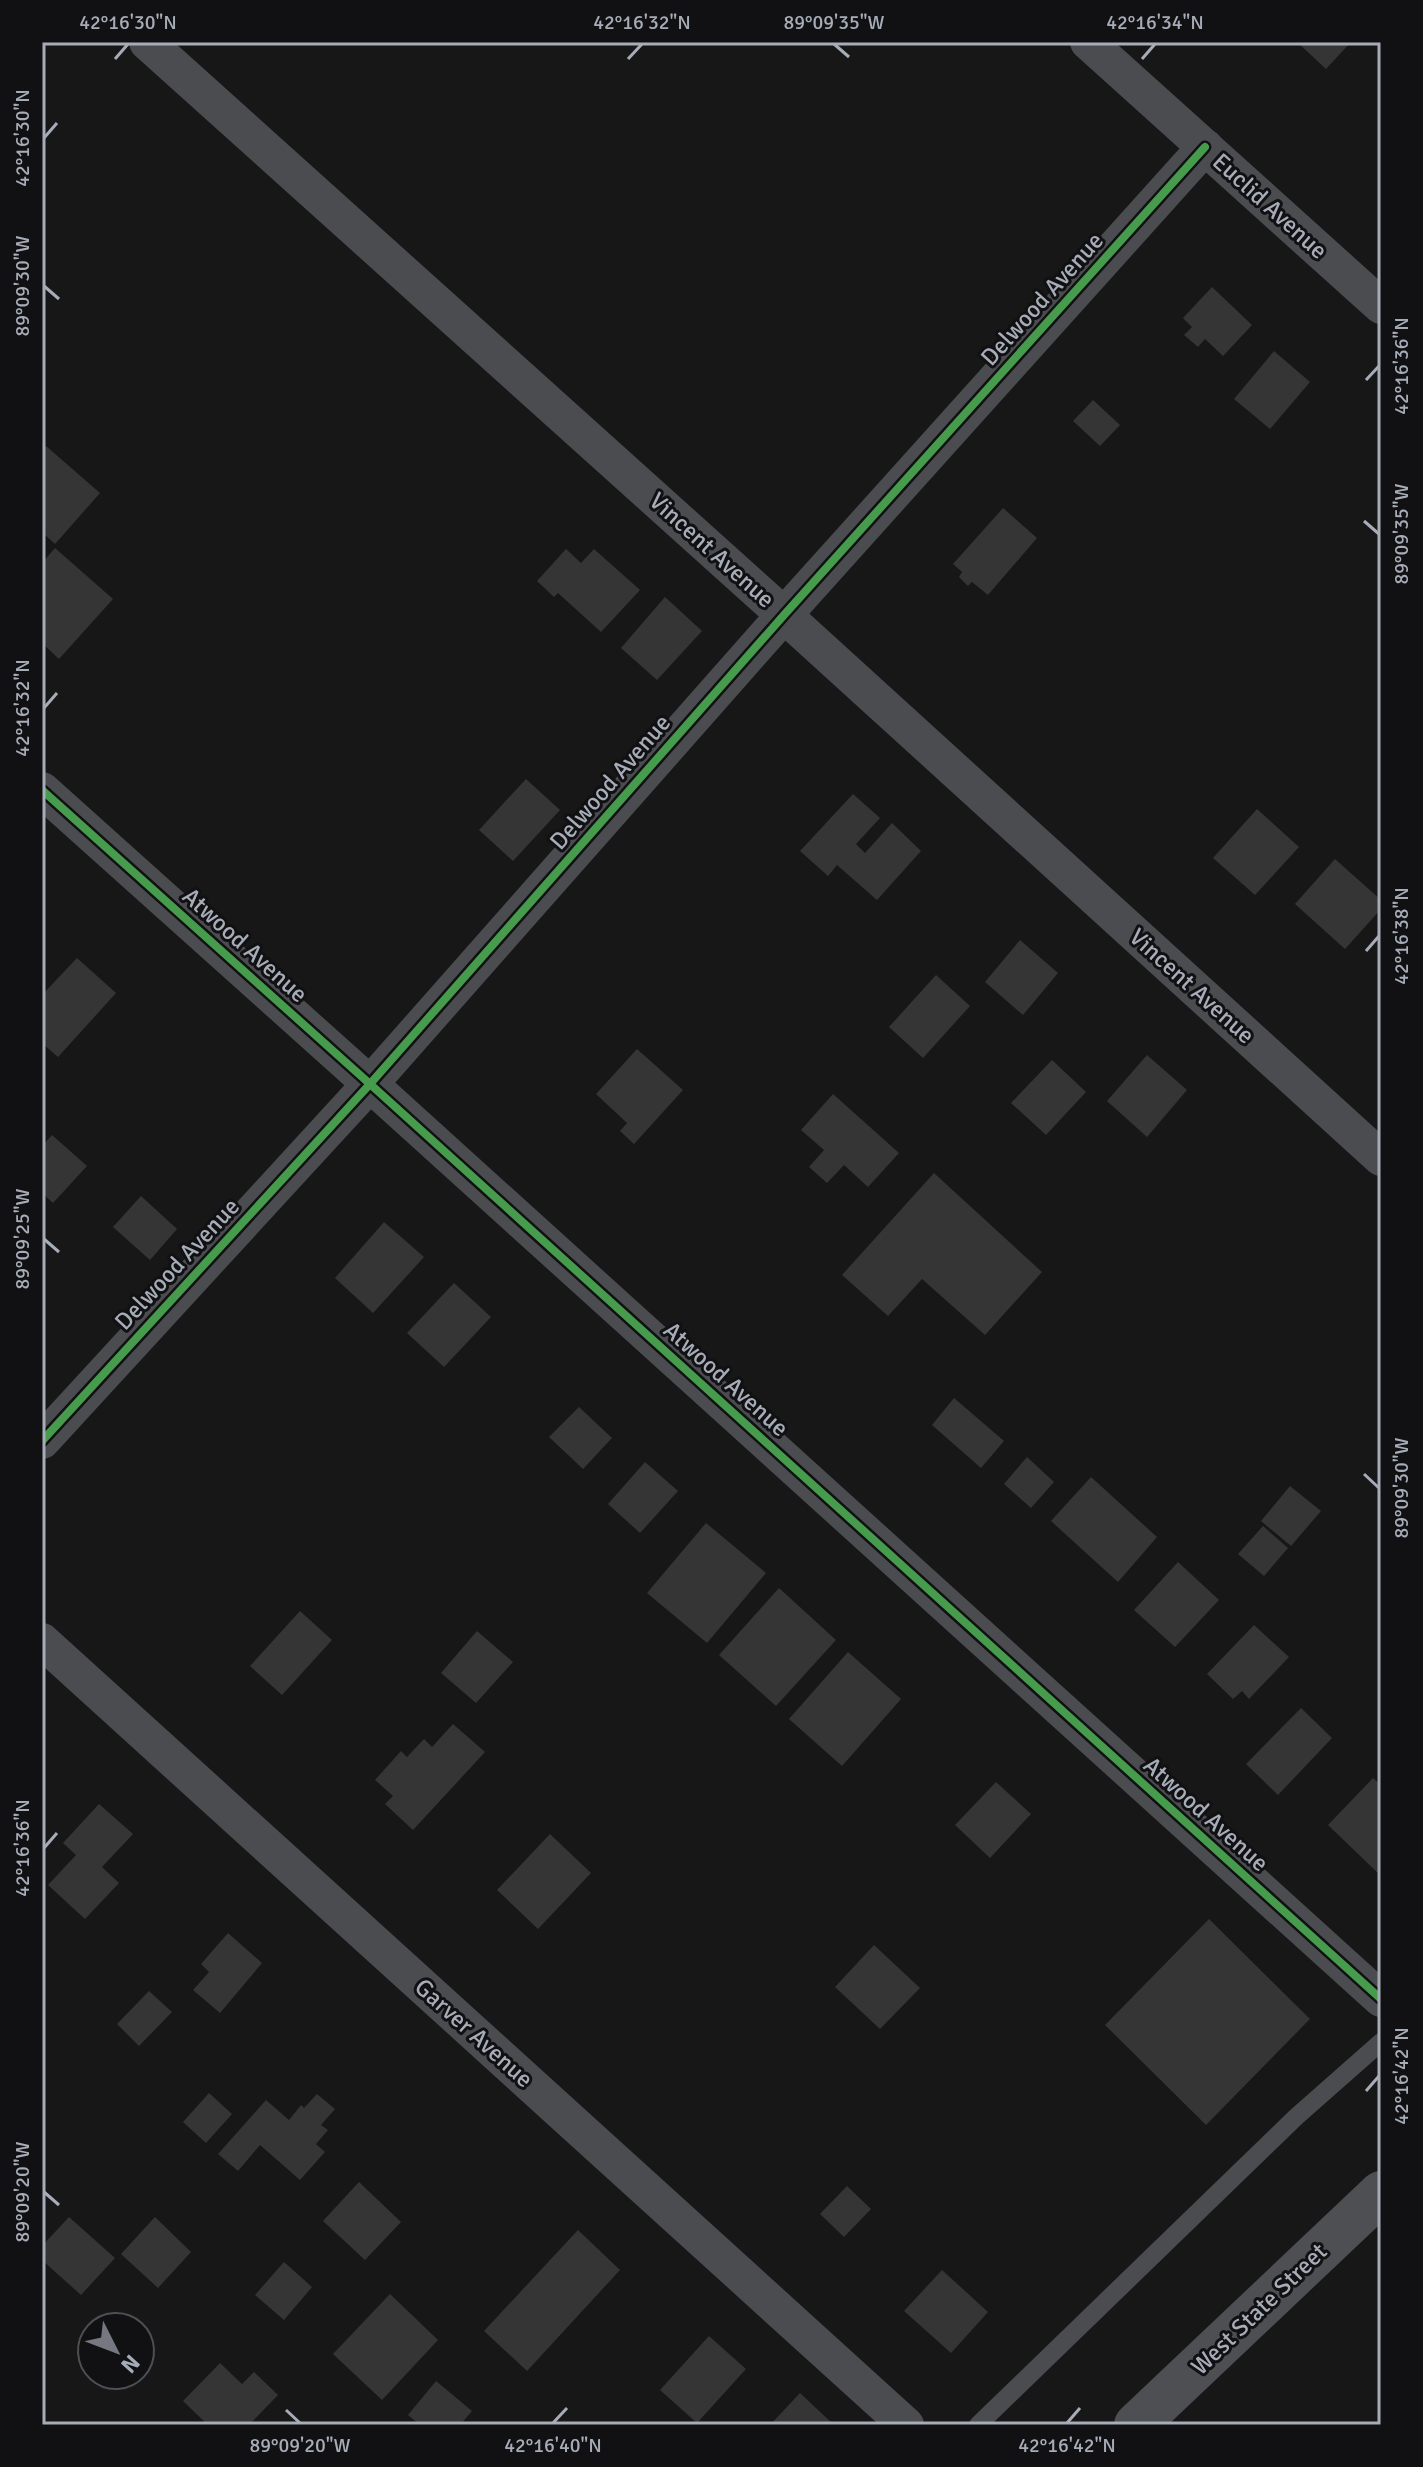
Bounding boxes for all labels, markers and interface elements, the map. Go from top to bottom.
text: 42°16'30"N [79,10,177,35]
text: 42°16'32"N [593,10,691,35]
text: 89°09'35"W [783,10,885,35]
text: 42°16'34"N [1106,10,1204,35]
text: 42°16'30"N [10,89,35,187]
street label: Euclid Avenue [1206,147,1334,265]
street label: Delwood Avenue [974,226,1110,372]
text: 89°09'30"W [10,235,35,337]
text: 42°16'36"N [1389,317,1414,415]
text: 89°09'35"W [1389,483,1414,585]
street label: Vincent Avenue [643,486,781,614]
text: 42°16'32"N [10,659,35,757]
street label: Delwood Avenue [543,708,677,856]
street label: Atwood Avenue [176,881,314,1009]
text: 42°16'38"N [1389,887,1414,985]
street label: Vincent Avenue [1123,922,1261,1050]
text: 89°09'25"W [10,1188,35,1290]
street label: Delwood Avenue [108,1192,246,1336]
street label: Atwood Avenue [657,1315,795,1443]
text: 89°09'30"W [1389,1437,1414,1539]
street label: Atwood Avenue [1137,1750,1275,1878]
text: 42°16'36"N [10,1799,35,1897]
street label: Garver Avenue [409,1972,539,2094]
text: 42°16'42"N [1389,2027,1414,2125]
text: 89°09'20"W [10,2141,35,2243]
street label: West State Street [1185,2237,1333,2381]
north arrow [76,2311,156,2391]
text: N [115,2349,146,2379]
text: 89°09'20"W [249,2433,351,2458]
text: 42°16'40"N [504,2433,602,2458]
text: 42°16'42"N [1018,2433,1116,2458]

